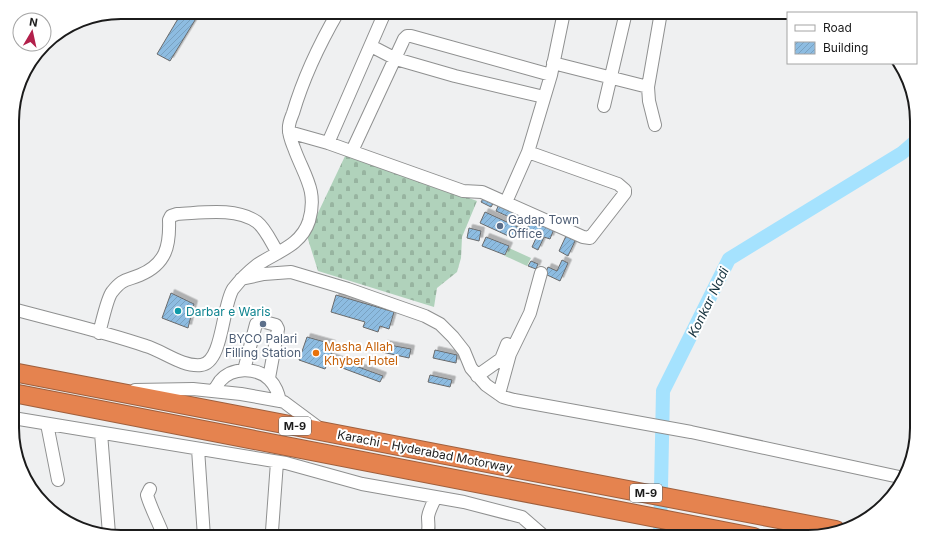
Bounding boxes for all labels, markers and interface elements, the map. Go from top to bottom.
north arrow [12,12,52,52]
legend [787,12,917,64]
text: N [28,15,39,30]
text: Road [823,20,852,35]
text: Building [823,40,868,55]
place label: Gadap Town Office [508,212,579,241]
marker: Gadap Town Office [495,221,505,231]
water label: Konkar Nadi [684,264,732,340]
place label: Darbar e Waris [186,304,270,319]
marker: Darbar e Waris [173,306,183,316]
marker: BYCO Palari Filling Station [258,319,268,329]
place label: BYCO Palari Filling Station [225,331,301,360]
place label: Masha Allah Khyber Hotel [324,339,398,368]
marker: Masha Allah Khyber Hotel [311,348,321,358]
road number: M-9 [279,417,311,435]
street label: Karachi - Hyderabad Motorway [336,427,514,475]
road number: M-9 [630,484,662,502]

